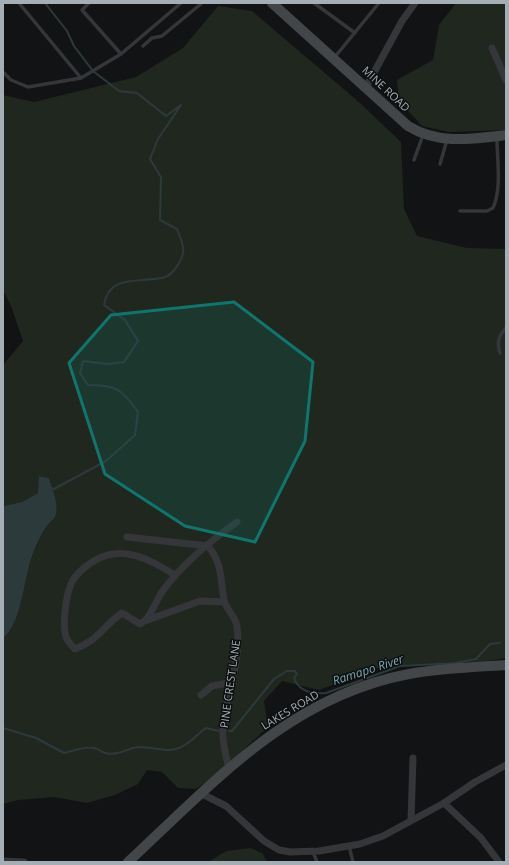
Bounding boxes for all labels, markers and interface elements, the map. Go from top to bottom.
street label: MINE ROAD [359,63,414,115]
street label: PINE CREST LANE [216,639,243,729]
water label: Ramapo River [330,650,407,689]
street label: LAKES ROAD [258,686,321,733]

